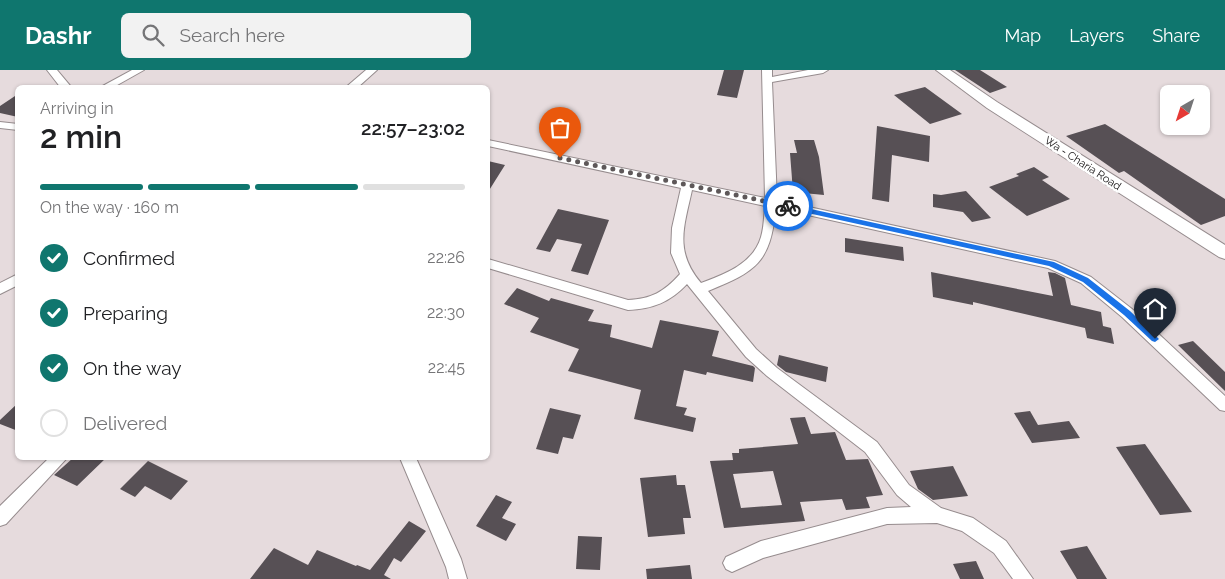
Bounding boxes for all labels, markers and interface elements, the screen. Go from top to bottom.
search box [121,13,471,58]
text: Dashr [25,21,91,50]
icon: search [139,21,167,49]
text: Search here [179,24,285,46]
text: Map [1005,25,1041,46]
text: Layers [1069,25,1124,46]
text: Share [1152,25,1200,46]
north arrow [1160,85,1210,135]
map controls [1160,85,1210,135]
text: Arriving in [40,99,114,118]
pin [539,107,581,158]
icon: bag [546,114,574,142]
text: 22:57–23:02 [361,117,465,139]
text: 2 min [40,118,122,155]
street label: Wa - Charia Road [1042,134,1124,193]
courier [763,181,813,231]
icon: bike [774,192,802,220]
text: On the way · 160 m [40,198,179,217]
icon: check [40,244,68,272]
text: Confirmed [83,247,175,269]
text: 22:26 [427,248,465,267]
pin [1134,288,1176,339]
icon: home [1141,295,1169,323]
icon: check [40,299,68,327]
text: Preparing [83,302,168,324]
text: 22:30 [427,303,465,322]
icon: check [40,354,68,382]
text: On the way [83,357,182,379]
text: 22:45 [428,358,465,377]
text: Delivered [83,412,167,434]

